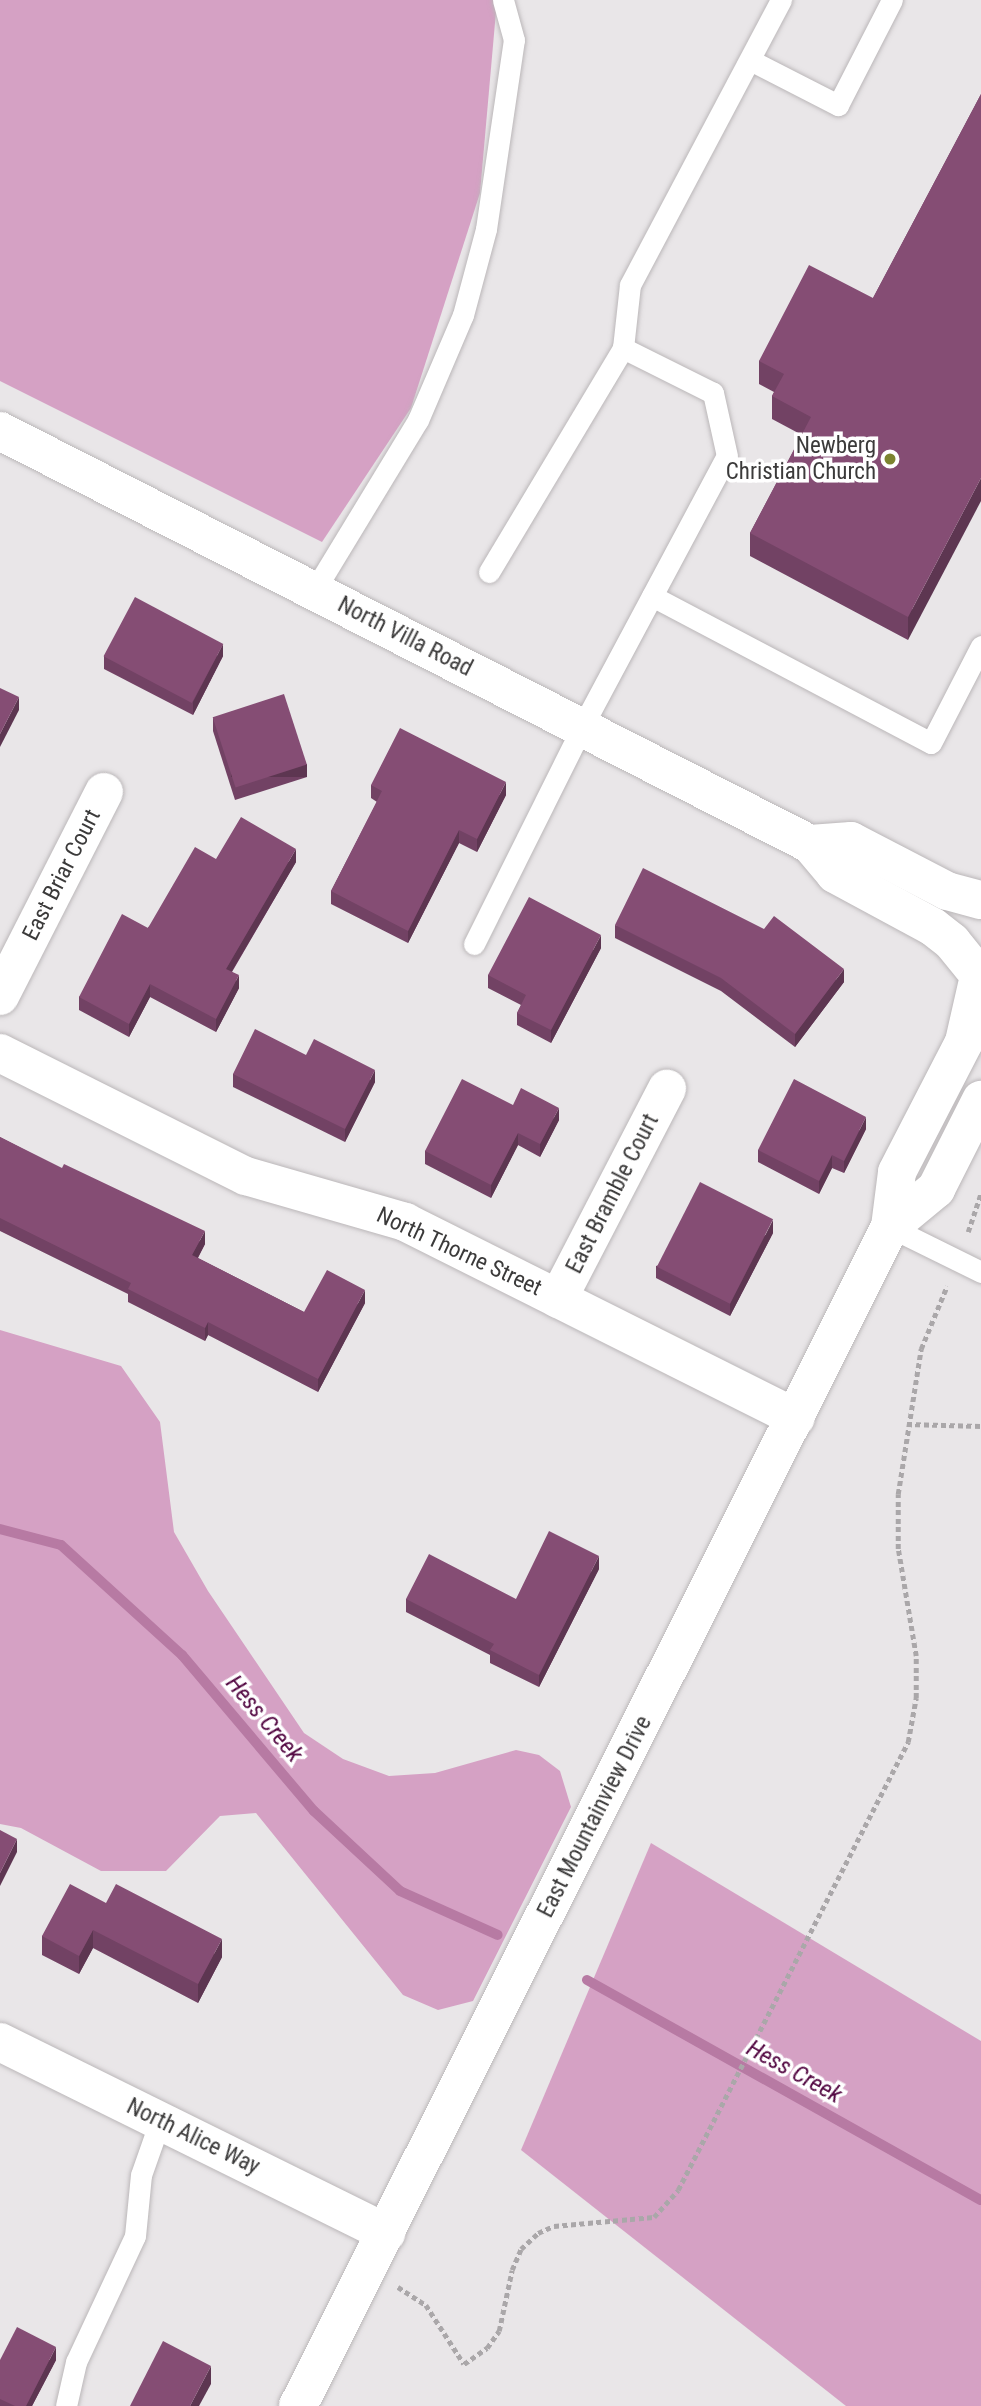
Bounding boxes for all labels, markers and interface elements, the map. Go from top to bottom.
place label: Newberg Christian Church [726,432,876,486]
marker: Newberg Christian Church [882,451,898,467]
street label: North Villa Road [333,591,477,683]
street label: East Briar Court [17,805,107,945]
street label: East Bramble Court [561,1110,665,1278]
street label: North Thorne Street [372,1202,546,1302]
water label: Hess Creek [219,1670,309,1768]
street label: East Mountainview Drive [532,1712,658,1922]
water label: Hess Creek [741,2034,847,2110]
street label: North Alice Way [122,2093,264,2181]

